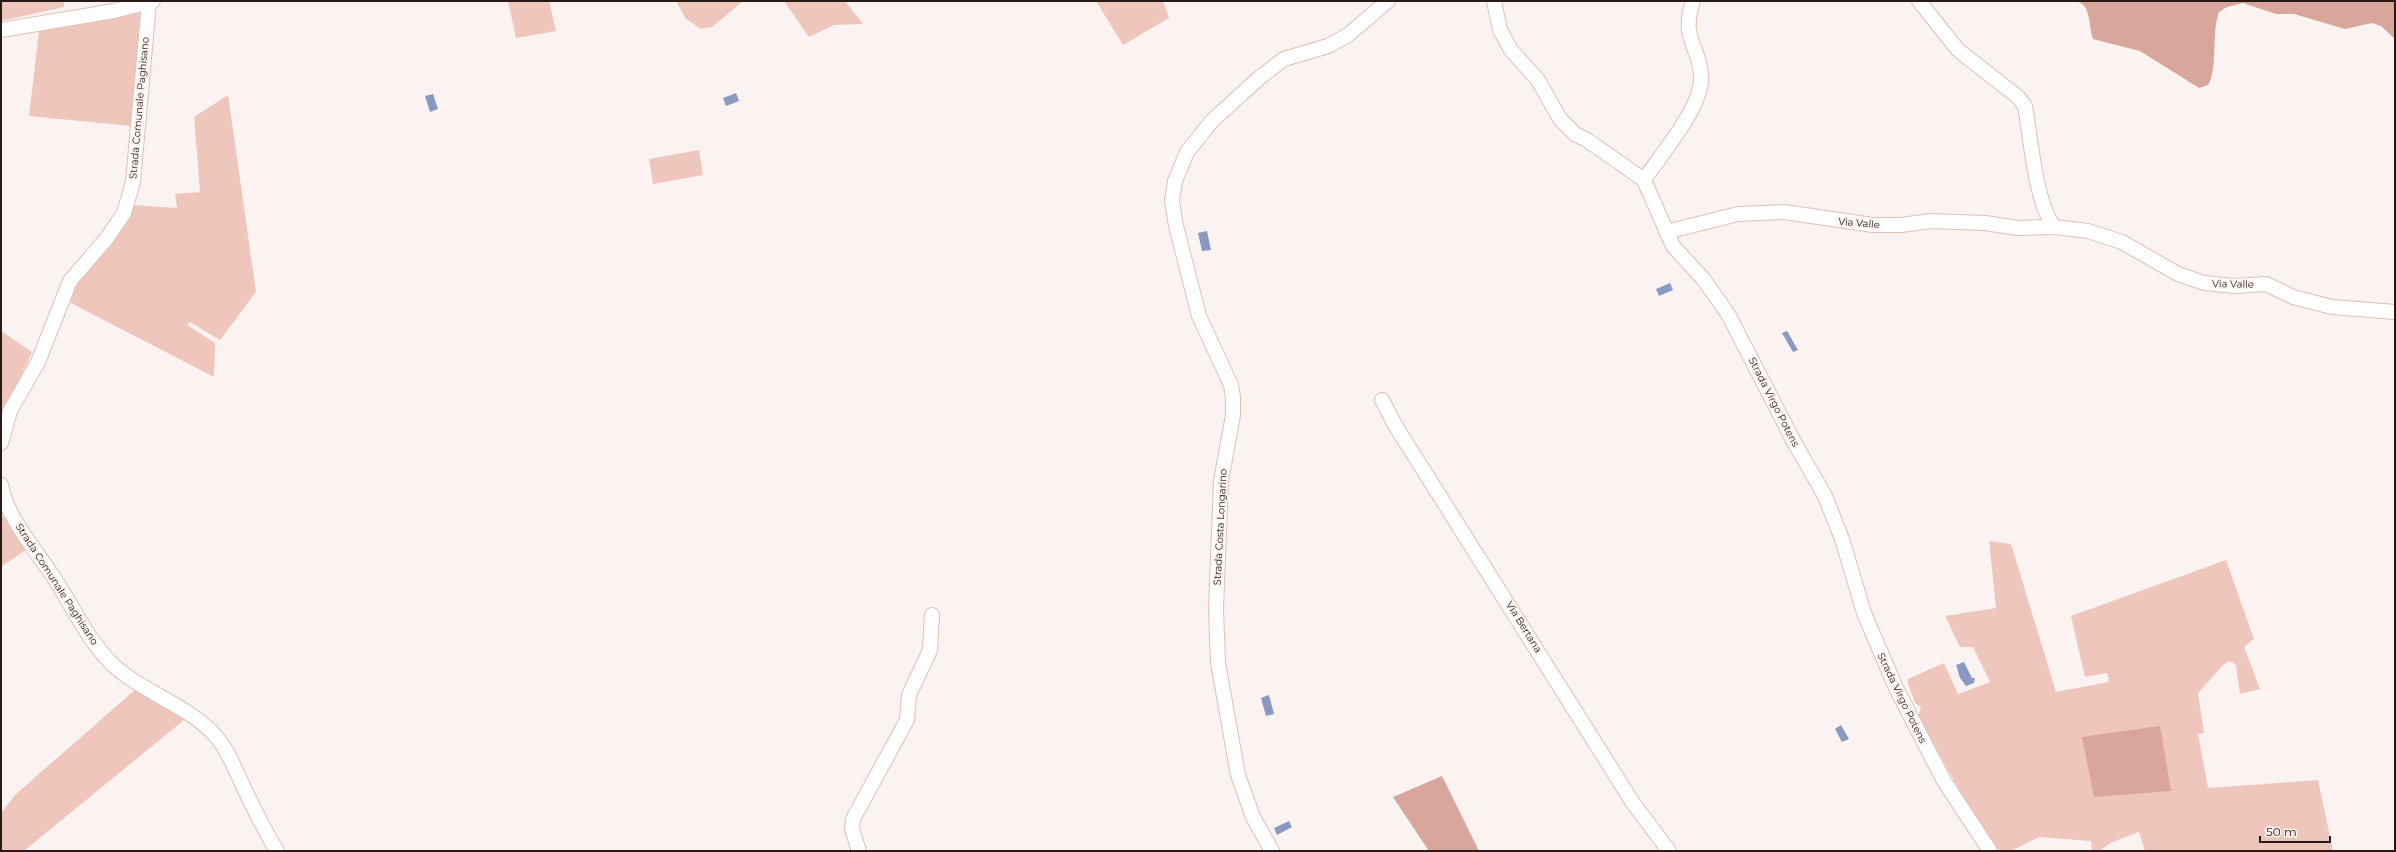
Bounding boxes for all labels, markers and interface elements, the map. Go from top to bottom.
street label: Strada Comunale Paghisano [126,36,152,180]
street label: Via Valle [1838,215,1880,231]
street label: Via Valle [2212,277,2254,291]
street label: Strada Virgo Potens [1746,355,1802,449]
street label: Strada Costa Longarino [1210,468,1230,586]
street label: Strada Comunale Paghisano [13,521,101,647]
street label: Via Bertana [1503,599,1545,655]
street label: Strada Virgo Potens [1874,651,1930,745]
scale bar [2260,818,2330,844]
text: 50 m [2266,824,2297,839]

